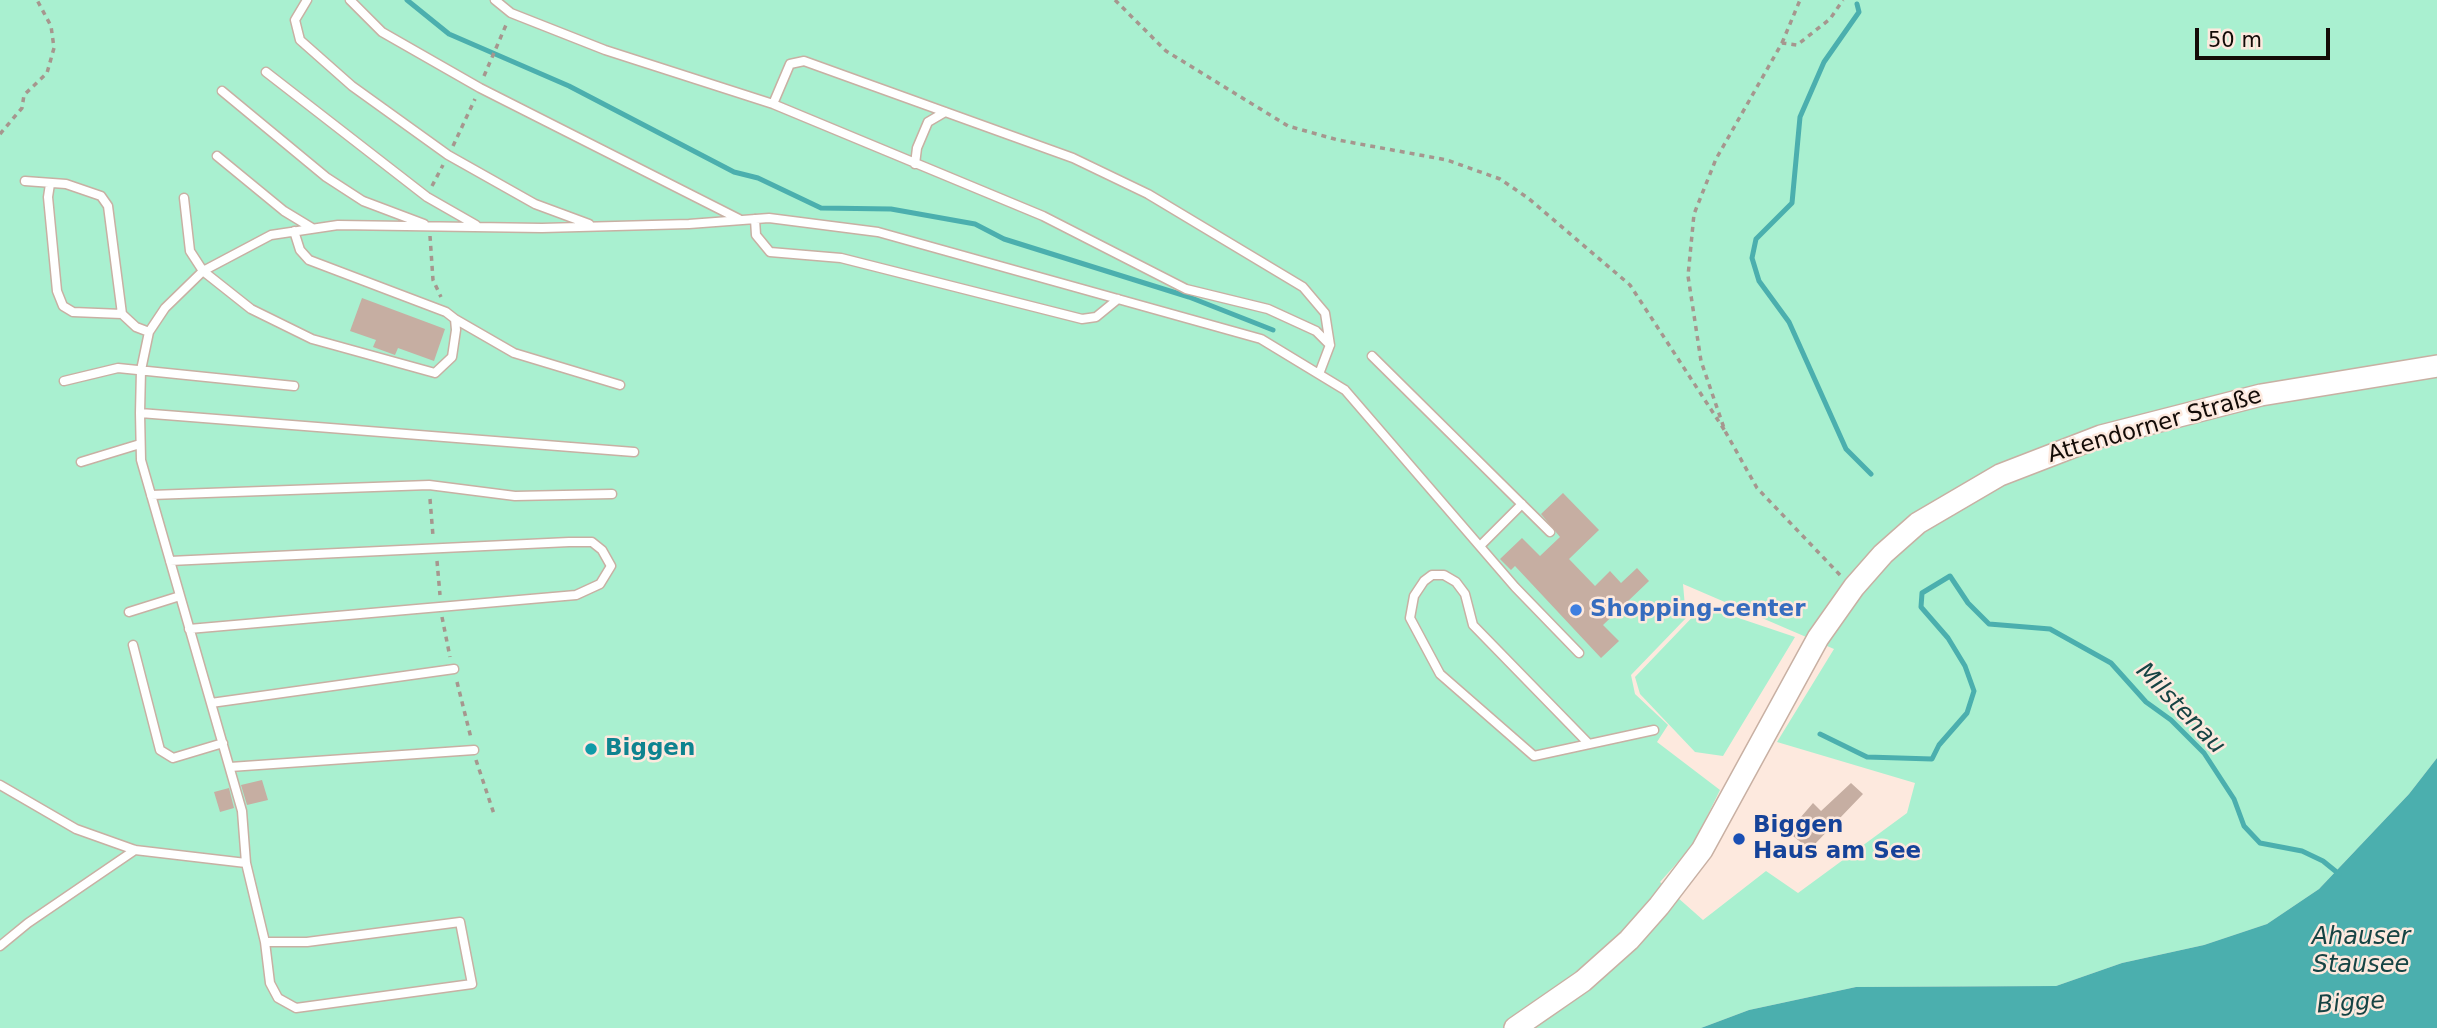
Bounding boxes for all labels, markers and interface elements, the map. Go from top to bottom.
scale bar [2199,14,2334,58]
text: 50 m [2208,28,2262,52]
street label: Attendorner Straße [2045,382,2265,470]
place label: Shopping-center [1590,596,1805,624]
marker: Shopping-center [1568,602,1584,618]
water label: Milstenau [2129,657,2231,761]
place label: Biggen [605,735,695,763]
marker: Biggen [583,741,599,757]
place label: Biggen Haus am See [1753,812,1921,866]
marker: Biggen Haus am See [1731,831,1747,847]
water label: Ahauser Stausee [2312,924,2410,980]
water label: Bigge [2316,987,2386,1021]

